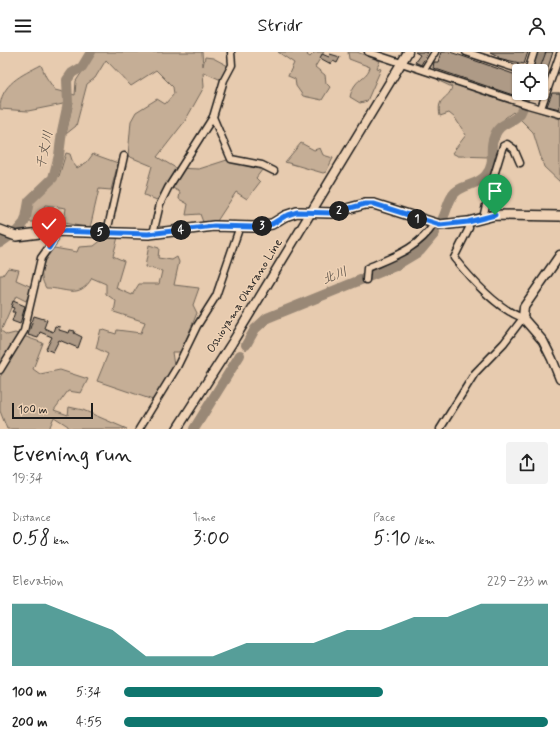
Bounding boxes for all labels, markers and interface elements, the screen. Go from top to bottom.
text: Stridr [258,14,302,38]
icon: menu [12,15,34,37]
icon: person [526,15,548,37]
map controls [512,64,548,100]
button: locate [512,64,548,100]
water label: 千丈川 [33,129,57,171]
pin [478,174,512,215]
icon: arrive [484,180,506,202]
pin: 2 [329,201,349,221]
text: 2 [336,204,342,218]
pin [32,207,66,248]
pin: 1 [407,209,427,229]
text: 1 [415,212,419,226]
icon: check [38,213,60,235]
pin: 3 [252,216,272,236]
text: 3 [260,219,264,233]
pin: 4 [171,220,191,240]
pin: 5 [90,222,110,242]
text: 4 [178,223,184,237]
text: 5 [97,225,103,239]
street label: Oshioyama Oharano Line [203,236,287,356]
water label: 北川 [320,263,350,289]
scale bar [12,401,93,420]
text: 100 m [18,403,48,417]
text: Evening run [12,441,132,469]
button: share [506,442,548,484]
text: 19:34 [12,470,43,487]
text: Distance [12,511,51,525]
text: Time [193,511,216,525]
text: Pace [373,511,395,525]
text: 0.58 [12,525,50,552]
text: 3:00 [193,525,230,552]
text: 5:10 [373,525,411,552]
text: km [50,534,69,548]
text: /km [411,534,435,548]
text: Elevation [12,573,63,590]
text: 229–233 m [487,573,548,590]
text: 100 m [12,684,47,701]
text: 5:34 [76,684,101,701]
text: 200 m [12,714,47,731]
text: 4:55 [76,714,102,731]

